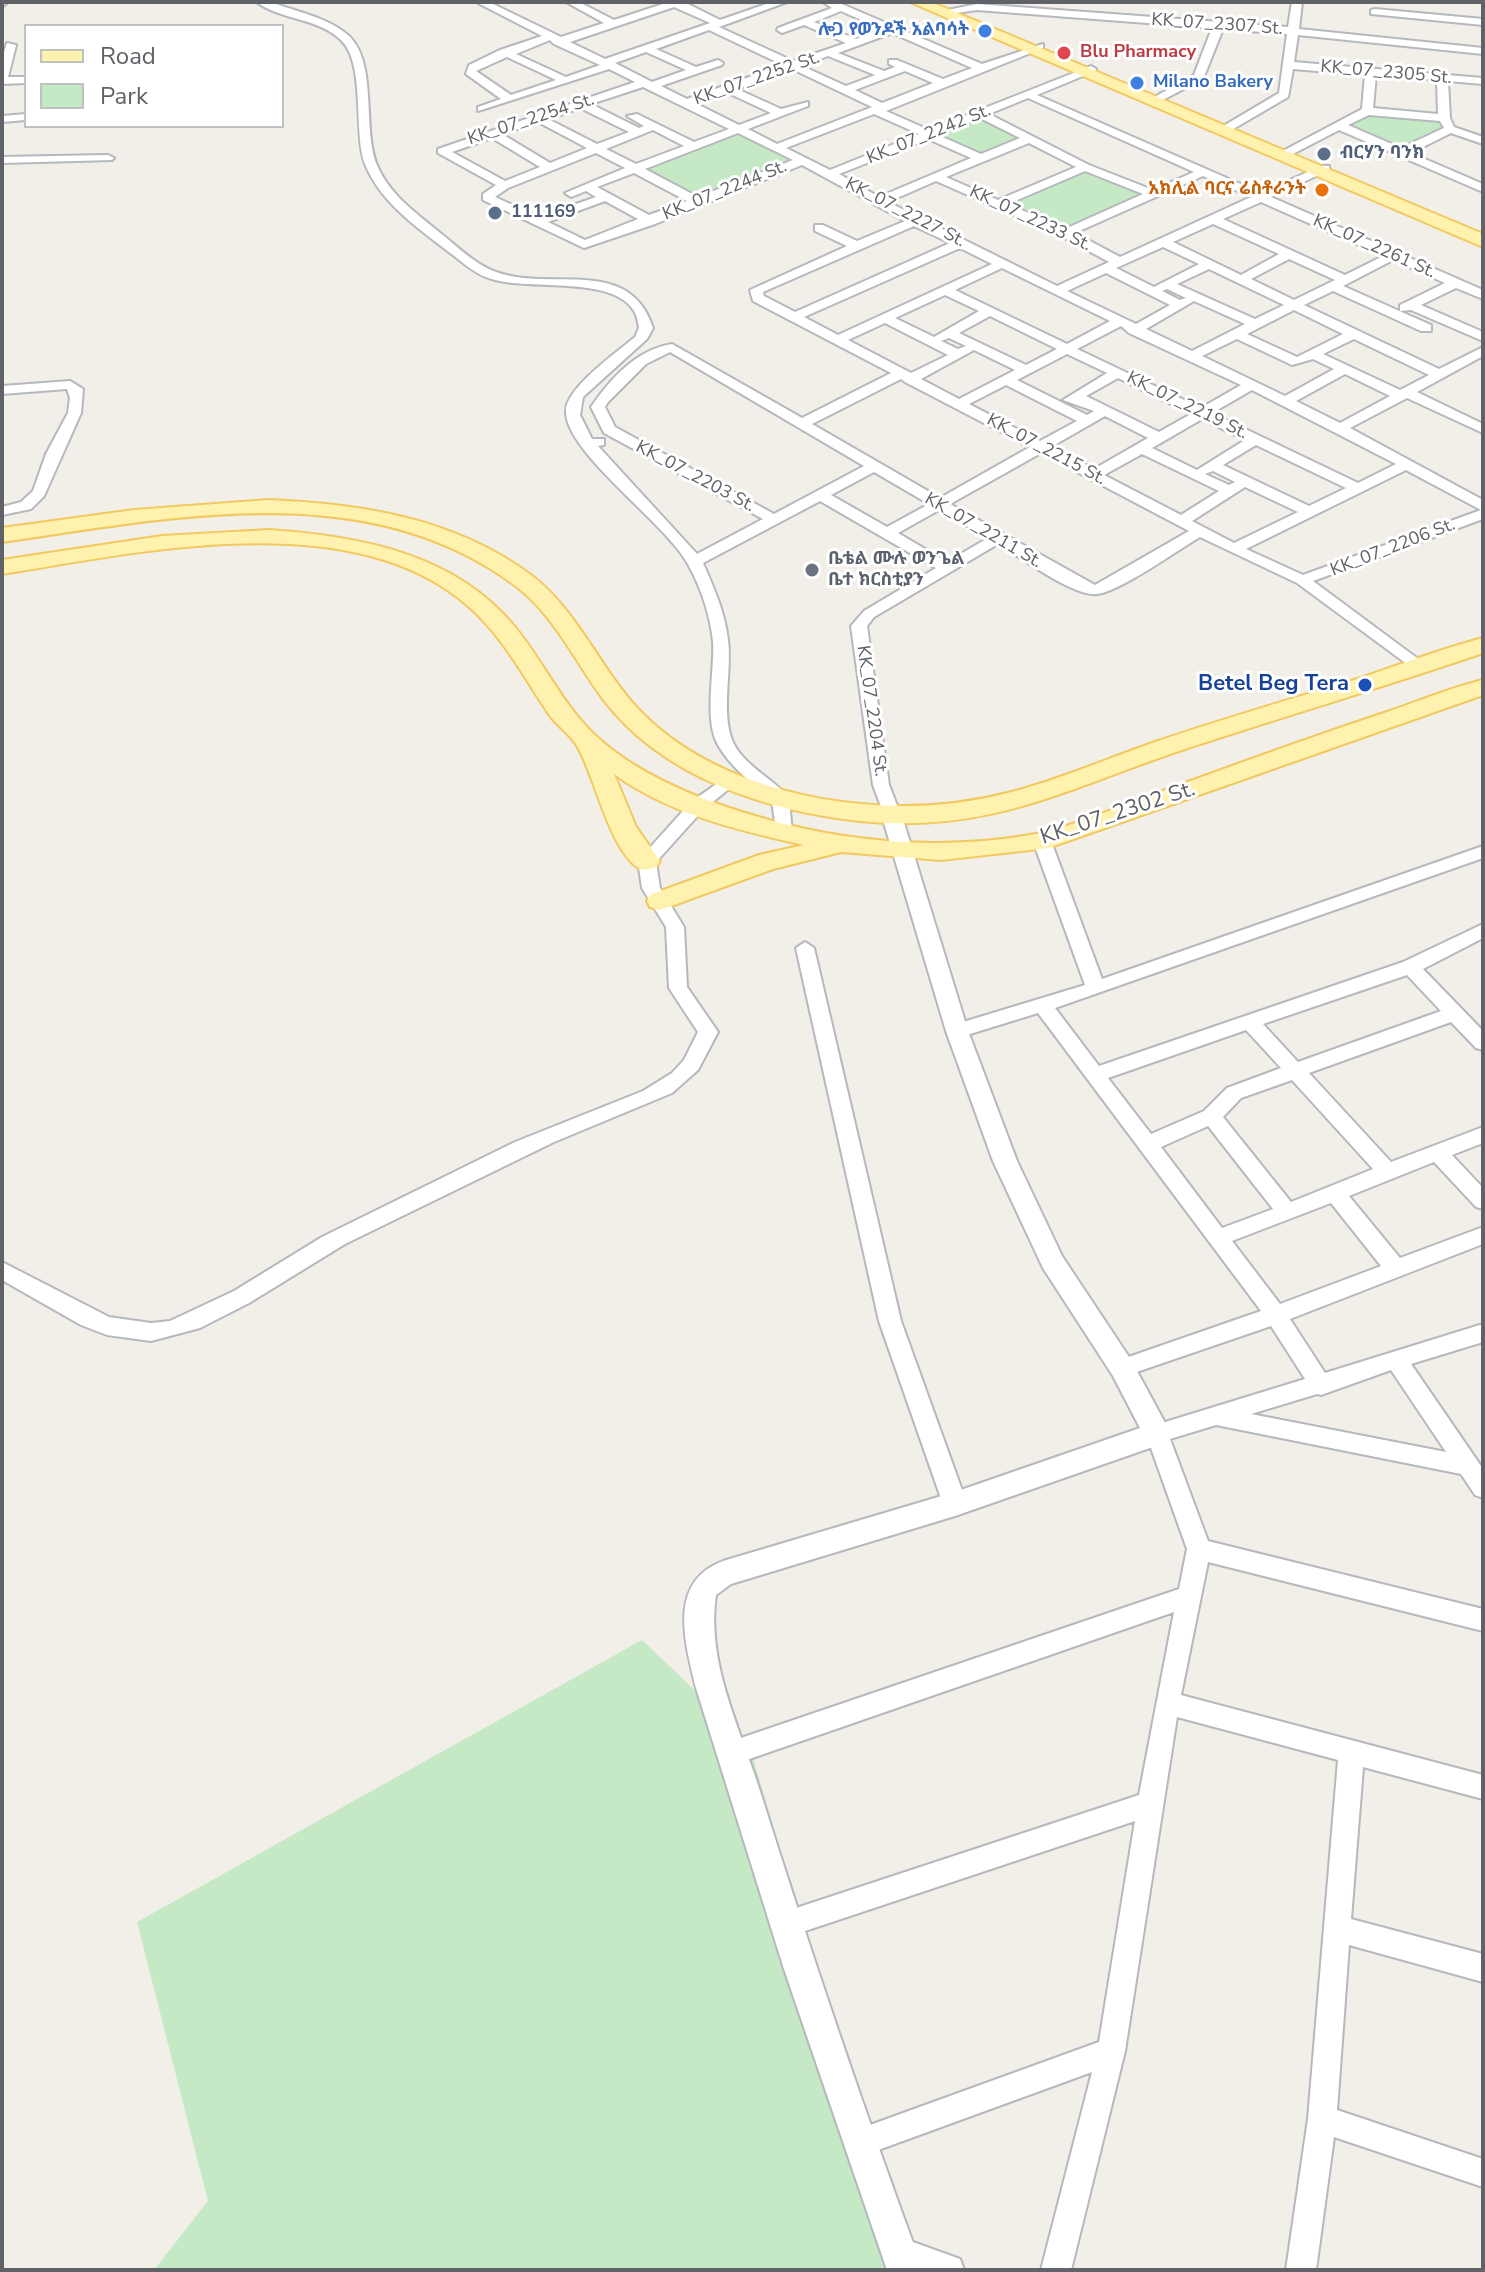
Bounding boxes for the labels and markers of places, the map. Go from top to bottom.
place label: ሎጋ የወንዶች አልባሳት [818,20,969,42]
marker: ሎጋ የወንዶች አልባሳት [976,22,994,40]
place label: Blu Pharmacy [1080,42,1196,64]
marker: Blu Pharmacy [1055,44,1073,62]
place label: Milano Bakery [1153,72,1273,94]
marker: Milano Bakery [1128,74,1146,92]
place label: ብርሃን ባንክ [1340,143,1424,165]
marker: ብርሃን ባንክ [1315,145,1333,163]
place label: አክሊል ባርና ሬስቶራንት [1148,179,1306,201]
marker: አክሊል ባርና ሬስቶራንት [1313,181,1331,199]
place label: 111169 [511,202,576,224]
marker: 111169 [486,204,504,222]
place label: ቤቴል ሙሉ ወንጌል ቤተ ክርስቲያን [828,549,964,592]
marker: ቤቴል ሙሉ ወንጌል ቤተ ክርስቲያን [803,561,821,579]
place label: Betel Beg Tera [1198,672,1349,698]
marker: Betel Beg Tera [1356,676,1374,694]

